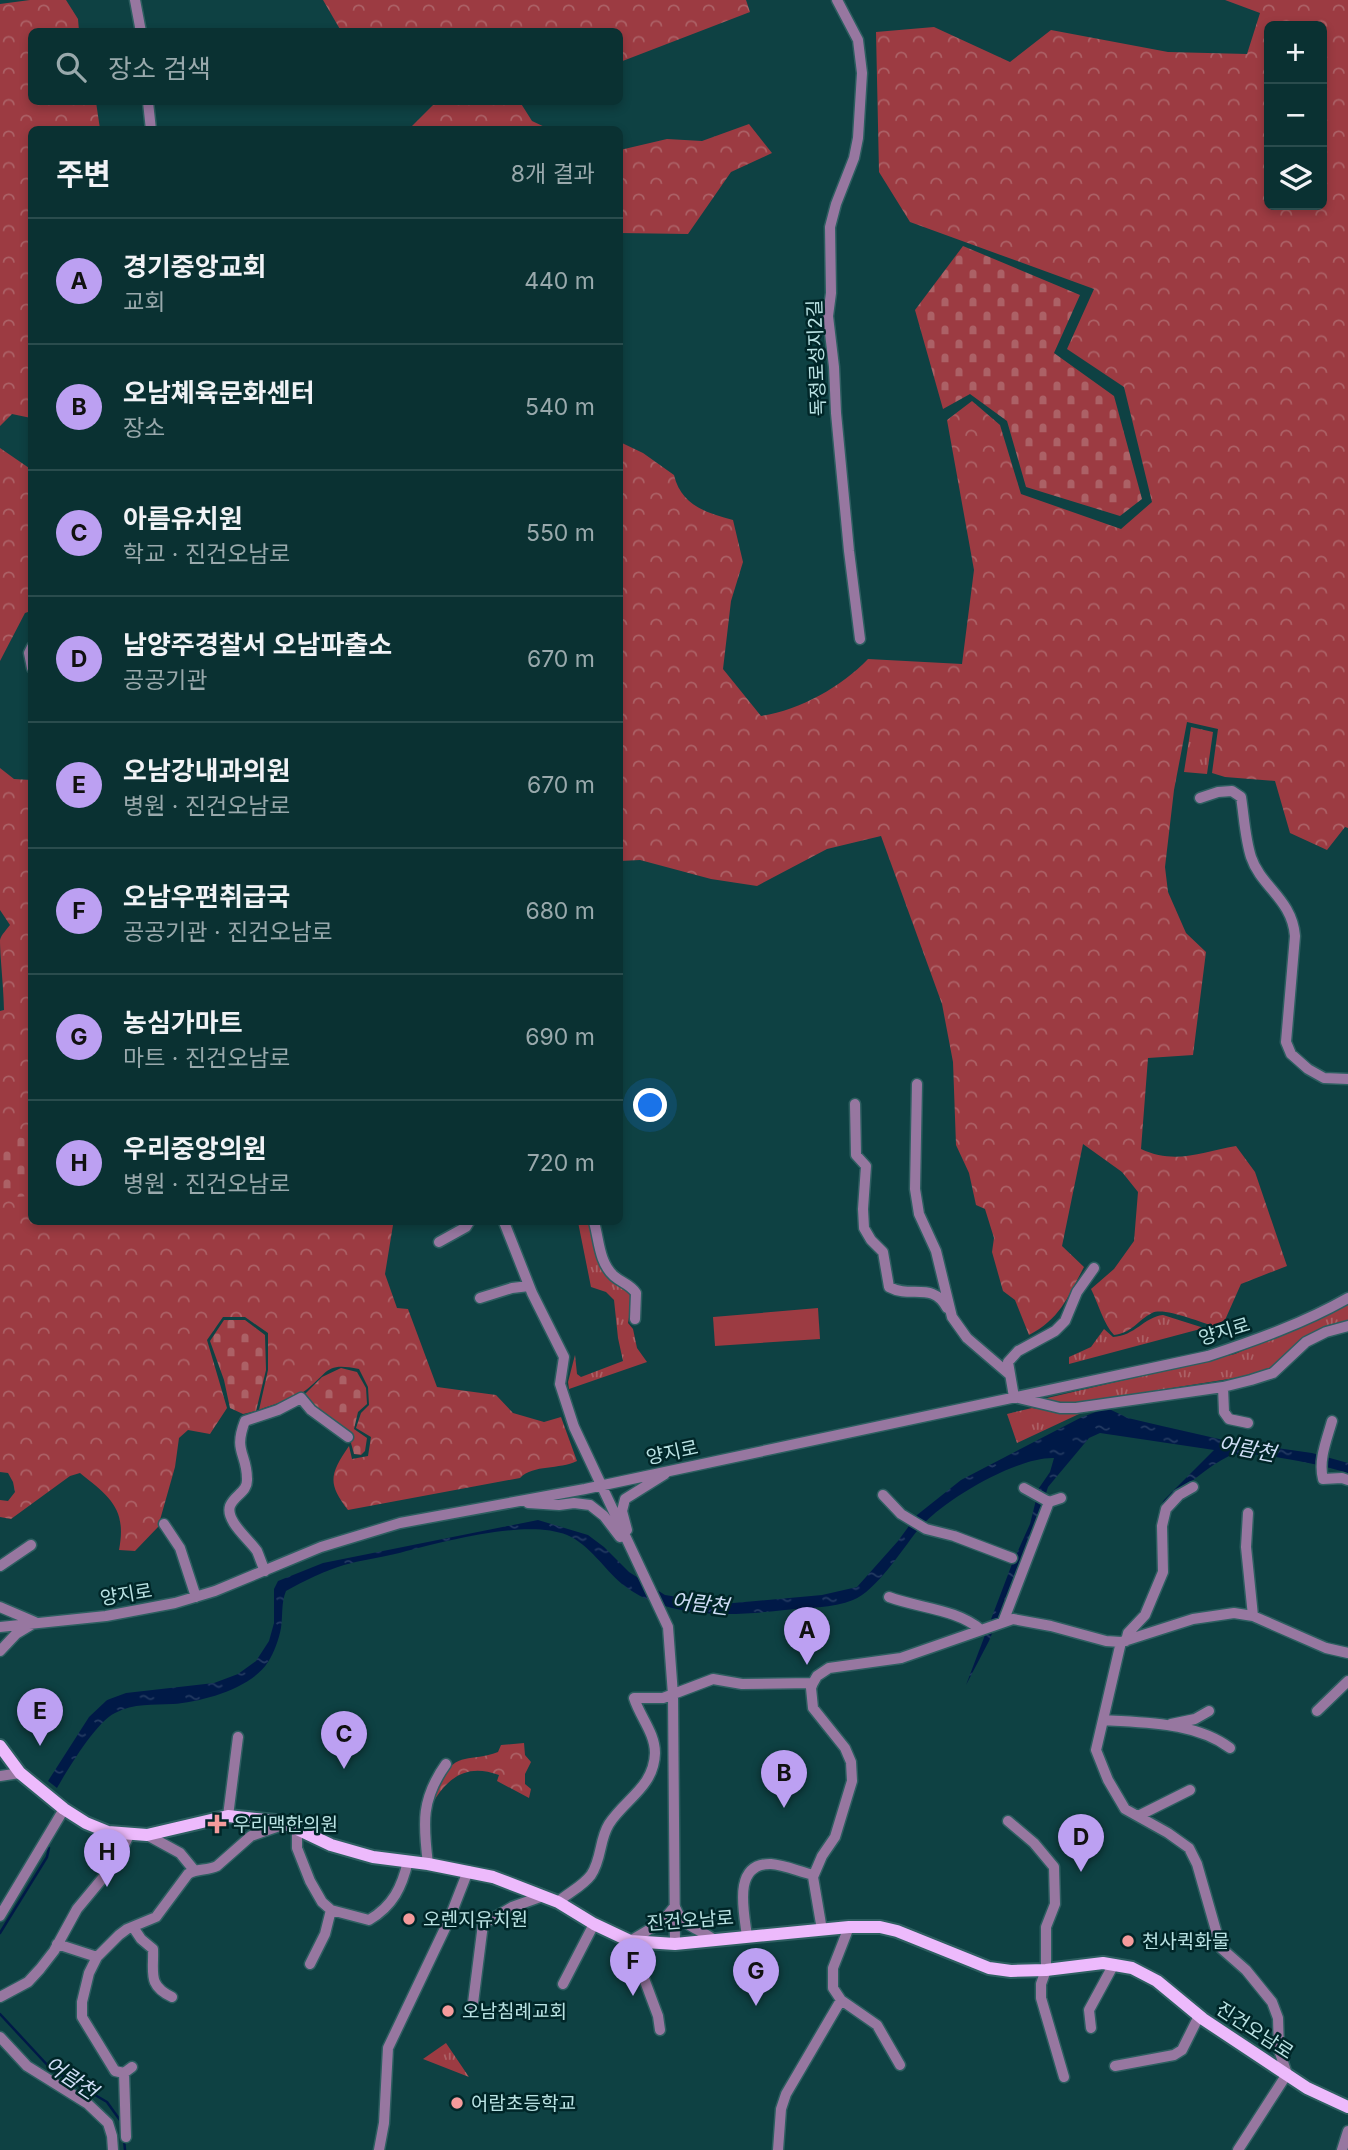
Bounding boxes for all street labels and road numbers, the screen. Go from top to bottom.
street label: 독정로성지2길 [803,299,830,417]
street label: 양지로 [1196,1313,1253,1350]
street label: 양지로 [644,1436,700,1469]
street label: 양지로 [98,1579,154,1610]
street label: 진건오남로 [646,1906,734,1935]
street label: 진건오남로 [1212,1997,1298,2064]

